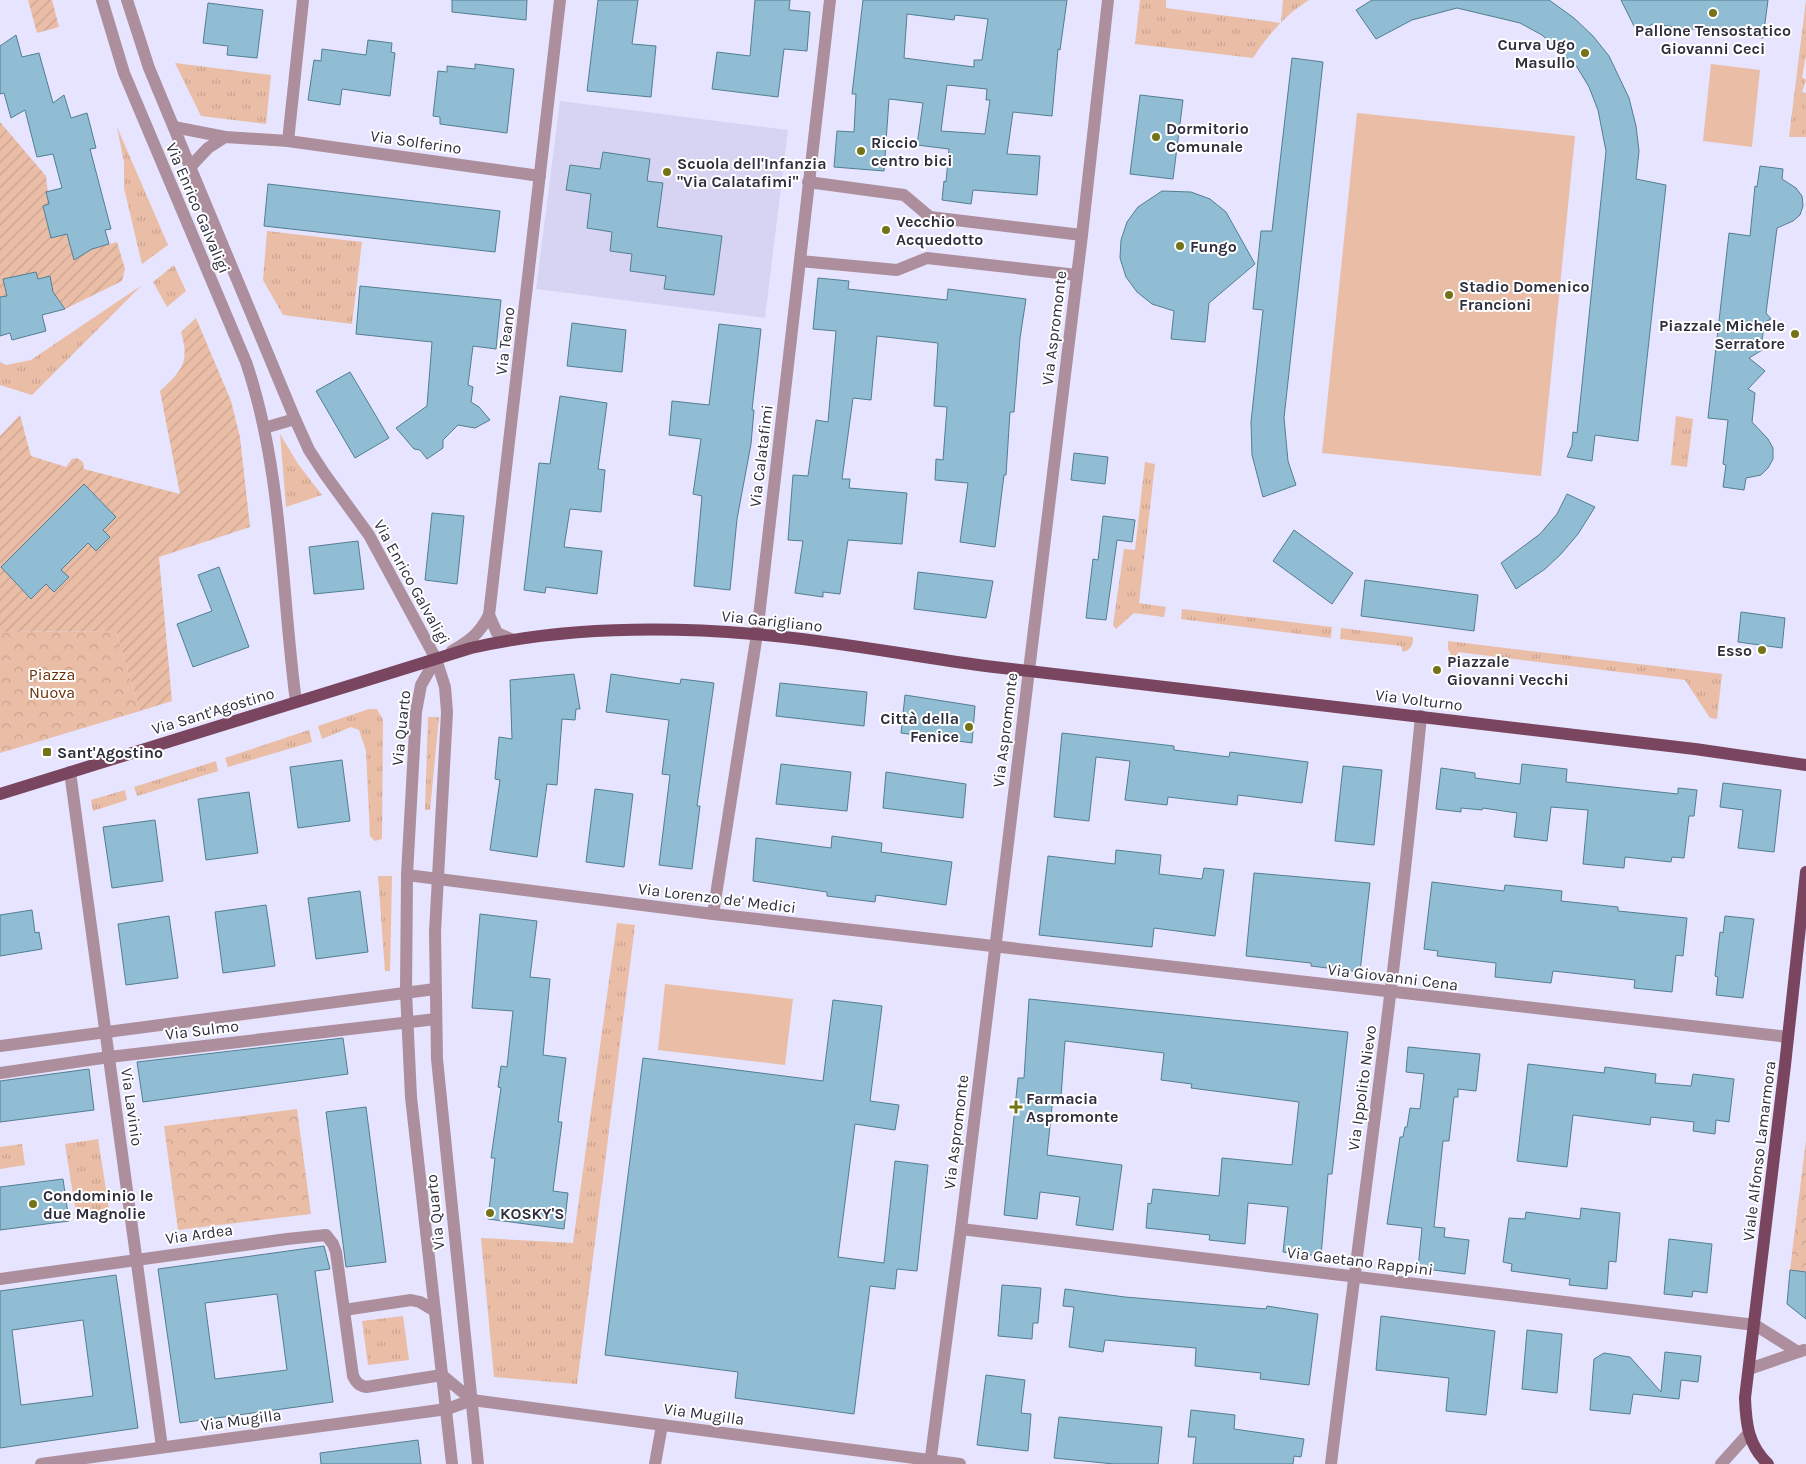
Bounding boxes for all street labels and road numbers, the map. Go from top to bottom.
street label: Via Solferino [369,126,463,158]
street label: Via Enrico Galvaligi [162,140,234,276]
street label: Via Aspromonte [1038,270,1070,386]
street label: Via Teano [491,306,519,376]
street label: Via Calatafimi [745,404,777,508]
street label: Via Enrico Galvaligi [370,516,454,648]
street label: Via Garigliano [721,606,823,636]
street label: Via Aspromonte [989,672,1021,788]
street label: Via Sant'Agostino [149,683,277,739]
street label: Via Volturno [1374,685,1464,715]
street label: Via Quarto [388,689,414,767]
street label: Via Lorenzo de' Medici [637,879,797,917]
street label: Via Giovanni Cena [1327,960,1459,994]
street label: Via Sulmo [164,1016,240,1044]
street label: Via Ippolito Nievo [1344,1024,1380,1152]
street label: Viale Alfonso Lamarmora [1738,1060,1780,1242]
street label: Via Lavinio [117,1067,147,1147]
street label: Via Aspromonte [940,1074,972,1190]
street label: Via Quarto [422,1173,448,1251]
street label: Via Ardea [164,1220,234,1248]
street label: Via Gaetano Rappini [1286,1243,1434,1279]
street label: Via Mugilla [662,1399,746,1429]
street label: Via Mugilla [199,1405,283,1435]

